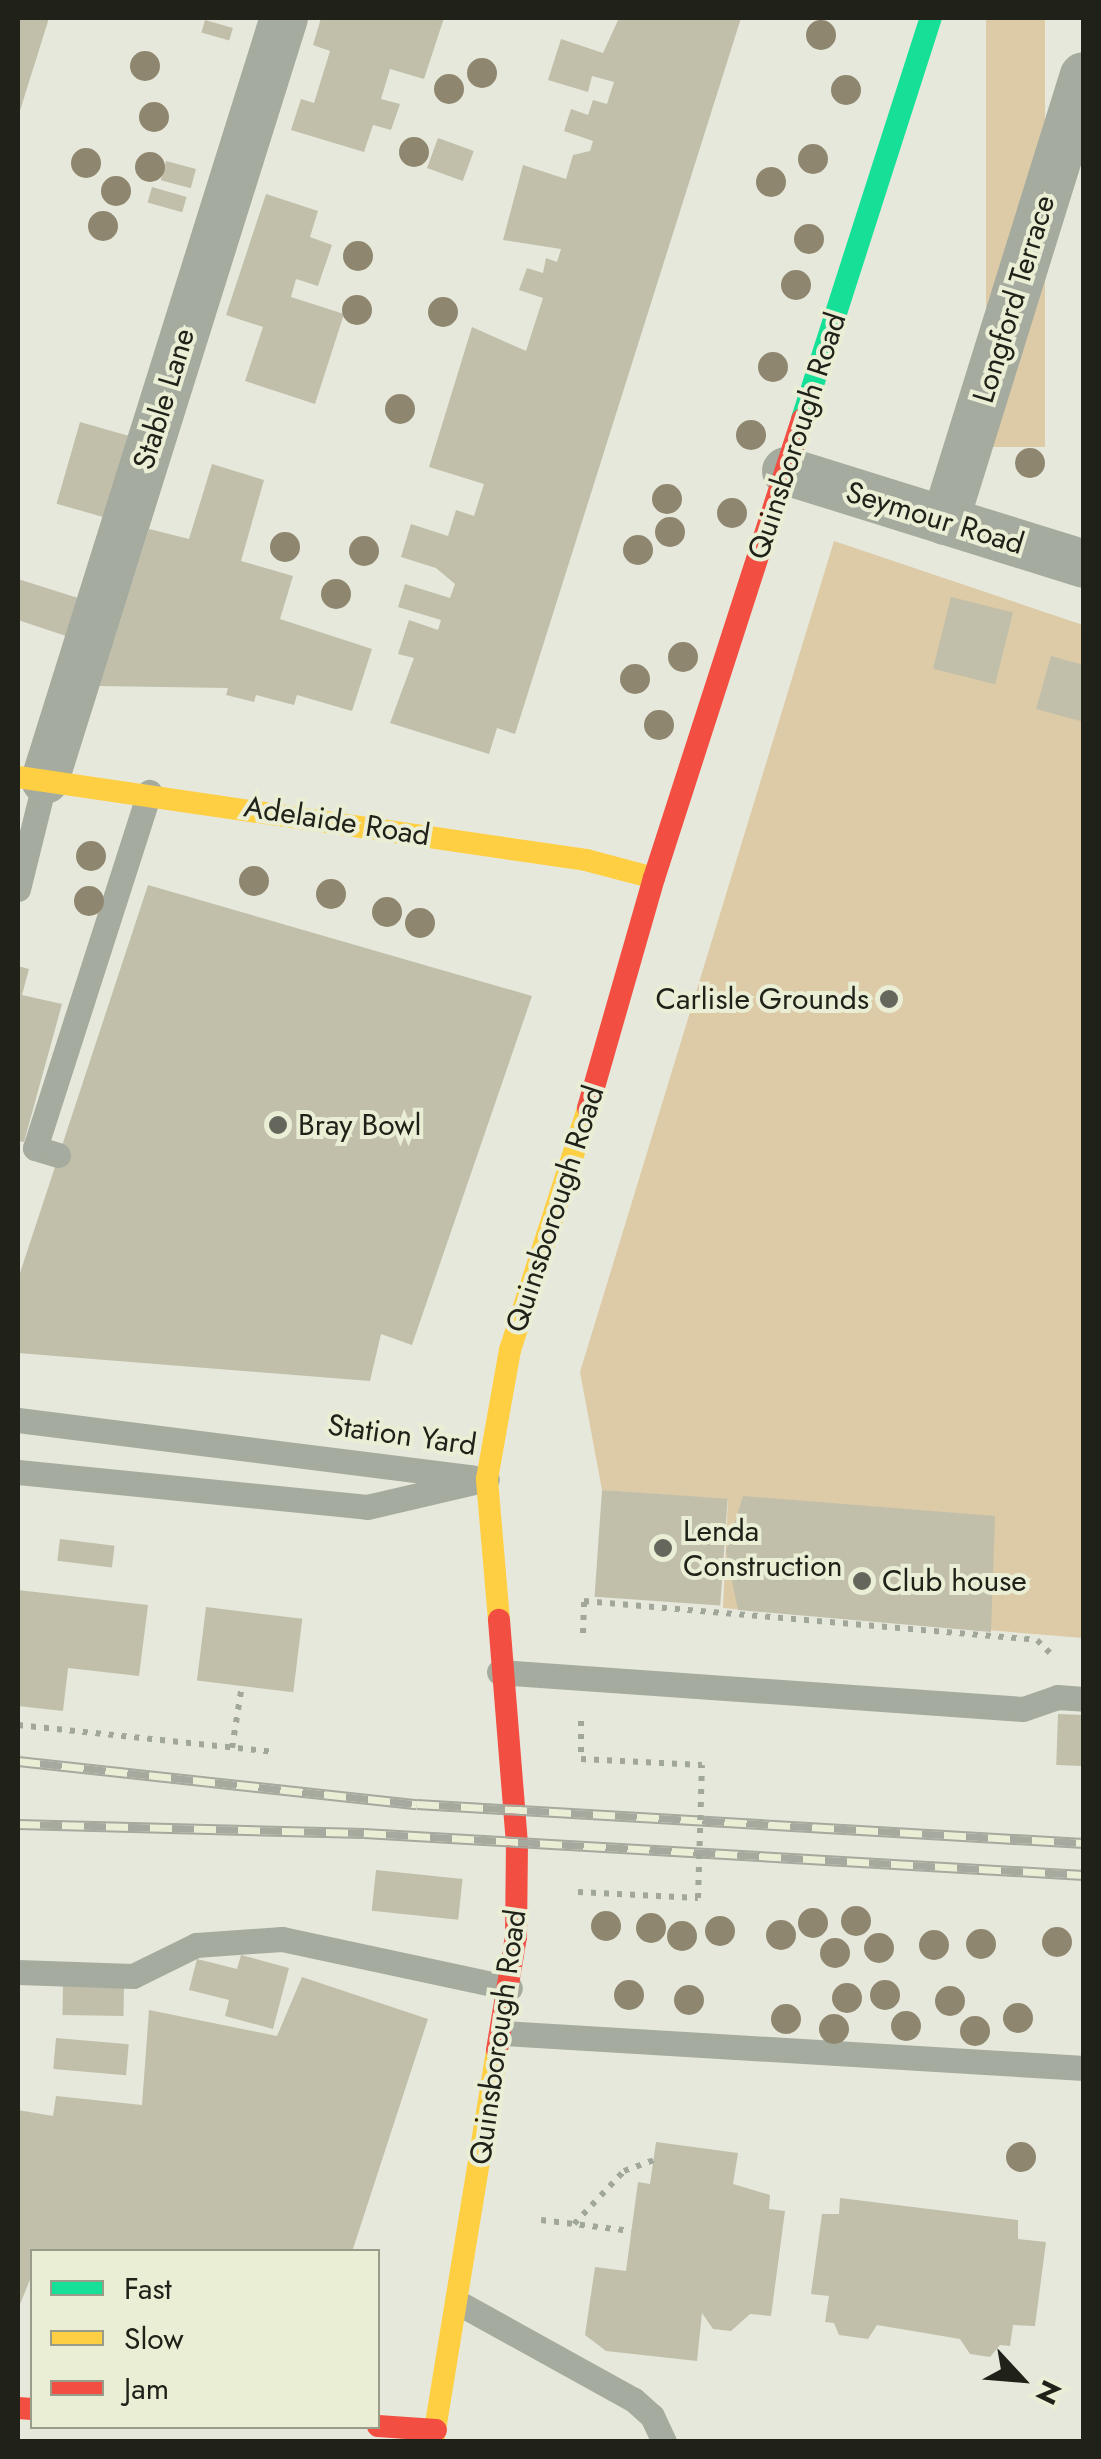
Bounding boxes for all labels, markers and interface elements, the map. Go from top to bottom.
street label: Longford Terrace [965,191,1063,407]
street label: Quinsborough Road [740,308,854,564]
street label: Stable Lane [125,324,203,474]
street label: Seymour Road [842,474,1028,562]
street label: Adelaide Road [241,789,433,853]
place label: Carlisle Grounds [655,981,869,1017]
marker: Carlisle Grounds [878,988,900,1010]
street label: Quinsborough Road [498,1081,612,1337]
place label: Bray Bowl [298,1107,421,1143]
marker: Bray Bowl [267,1114,289,1136]
street label: Station Yard [325,1407,479,1463]
place label: Lenda Construction [683,1513,842,1584]
marker: Lenda Construction [652,1537,674,1559]
place label: Club house [882,1563,1027,1599]
marker: Club house [851,1570,873,1592]
street label: Quinsborough Road [462,1907,534,2167]
legend [30,2249,380,2429]
text: Fast [124,2267,172,2310]
text: Slow [124,2317,184,2360]
north arrow [971,2329,1071,2429]
text: Jam [124,2367,169,2410]
text: N [1025,2373,1072,2411]

